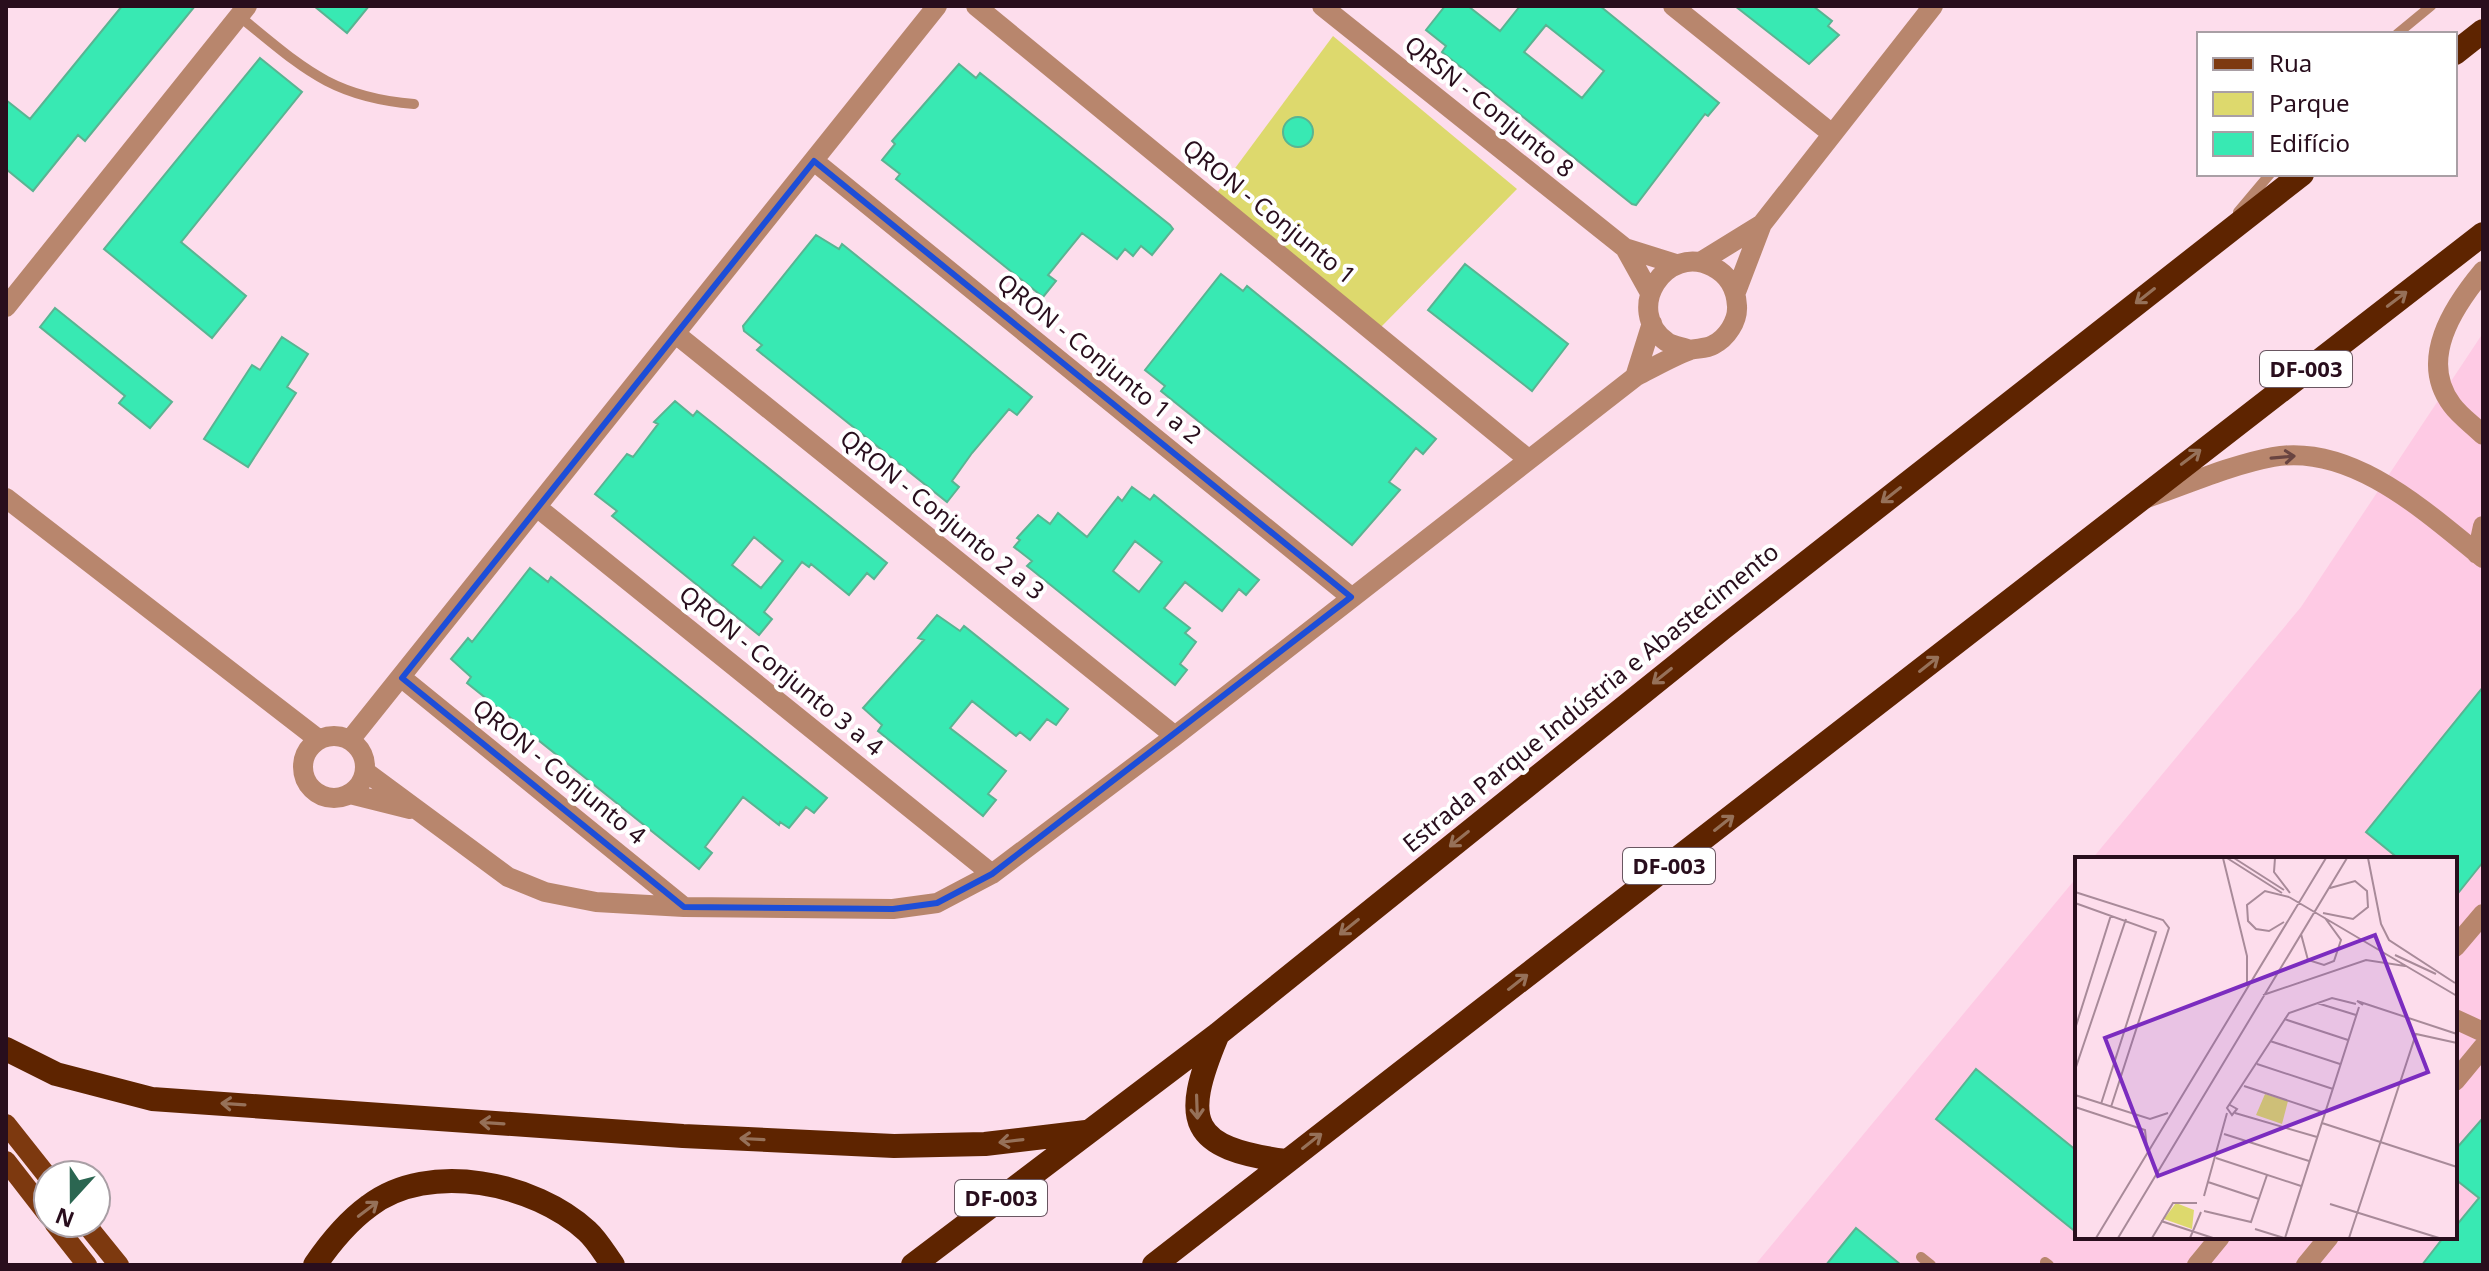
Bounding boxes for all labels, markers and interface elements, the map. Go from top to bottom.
street label: QRSN - Conjunto 8 [1398,27,1581,184]
legend [2197,32,2457,176]
text: Rua [2269,46,2312,79]
text: Parque [2269,86,2350,119]
text: Edifício [2269,126,2350,159]
street label: QRON - Conjunto 1 [1176,131,1364,291]
street label: QRON - Conjunto 1 a 2 [991,265,1209,451]
one-way arrow [2135,288,2156,305]
one-way arrow [2386,291,2408,308]
road number: DF-003 [2260,351,2352,387]
street label: QRON - Conjunto 2 a 3 [834,421,1052,607]
one-way arrow [2180,448,2201,465]
one-way arrow [2270,449,2296,464]
one-way arrow [1881,486,1902,503]
street label: Estrada Parque Indústria e Abastecimento [1395,535,1785,859]
street label: QRON - Conjunto 3 a 4 [673,577,891,763]
one-way arrow [1918,656,1939,673]
one-way arrow [1652,668,1673,685]
street label: QRON - Conjunto 4 [466,691,654,851]
one-way arrow [1713,815,1734,832]
one-way arrow [1449,830,1470,848]
road number: DF-003 [1623,848,1715,884]
inset map [2075,857,2457,1239]
one-way arrow [1339,918,1360,936]
one-way arrow [1507,974,1528,991]
one-way arrow [1189,1093,1204,1120]
one-way arrow [220,1096,247,1111]
one-way arrow [479,1115,506,1130]
one-way arrow [739,1132,766,1147]
one-way arrow [1301,1133,1322,1150]
one-way arrow [998,1134,1025,1149]
north arrow [32,1159,112,1239]
road number: DF-003 [955,1180,1047,1216]
text: N [51,1201,78,1236]
one-way arrow [357,1201,378,1218]

